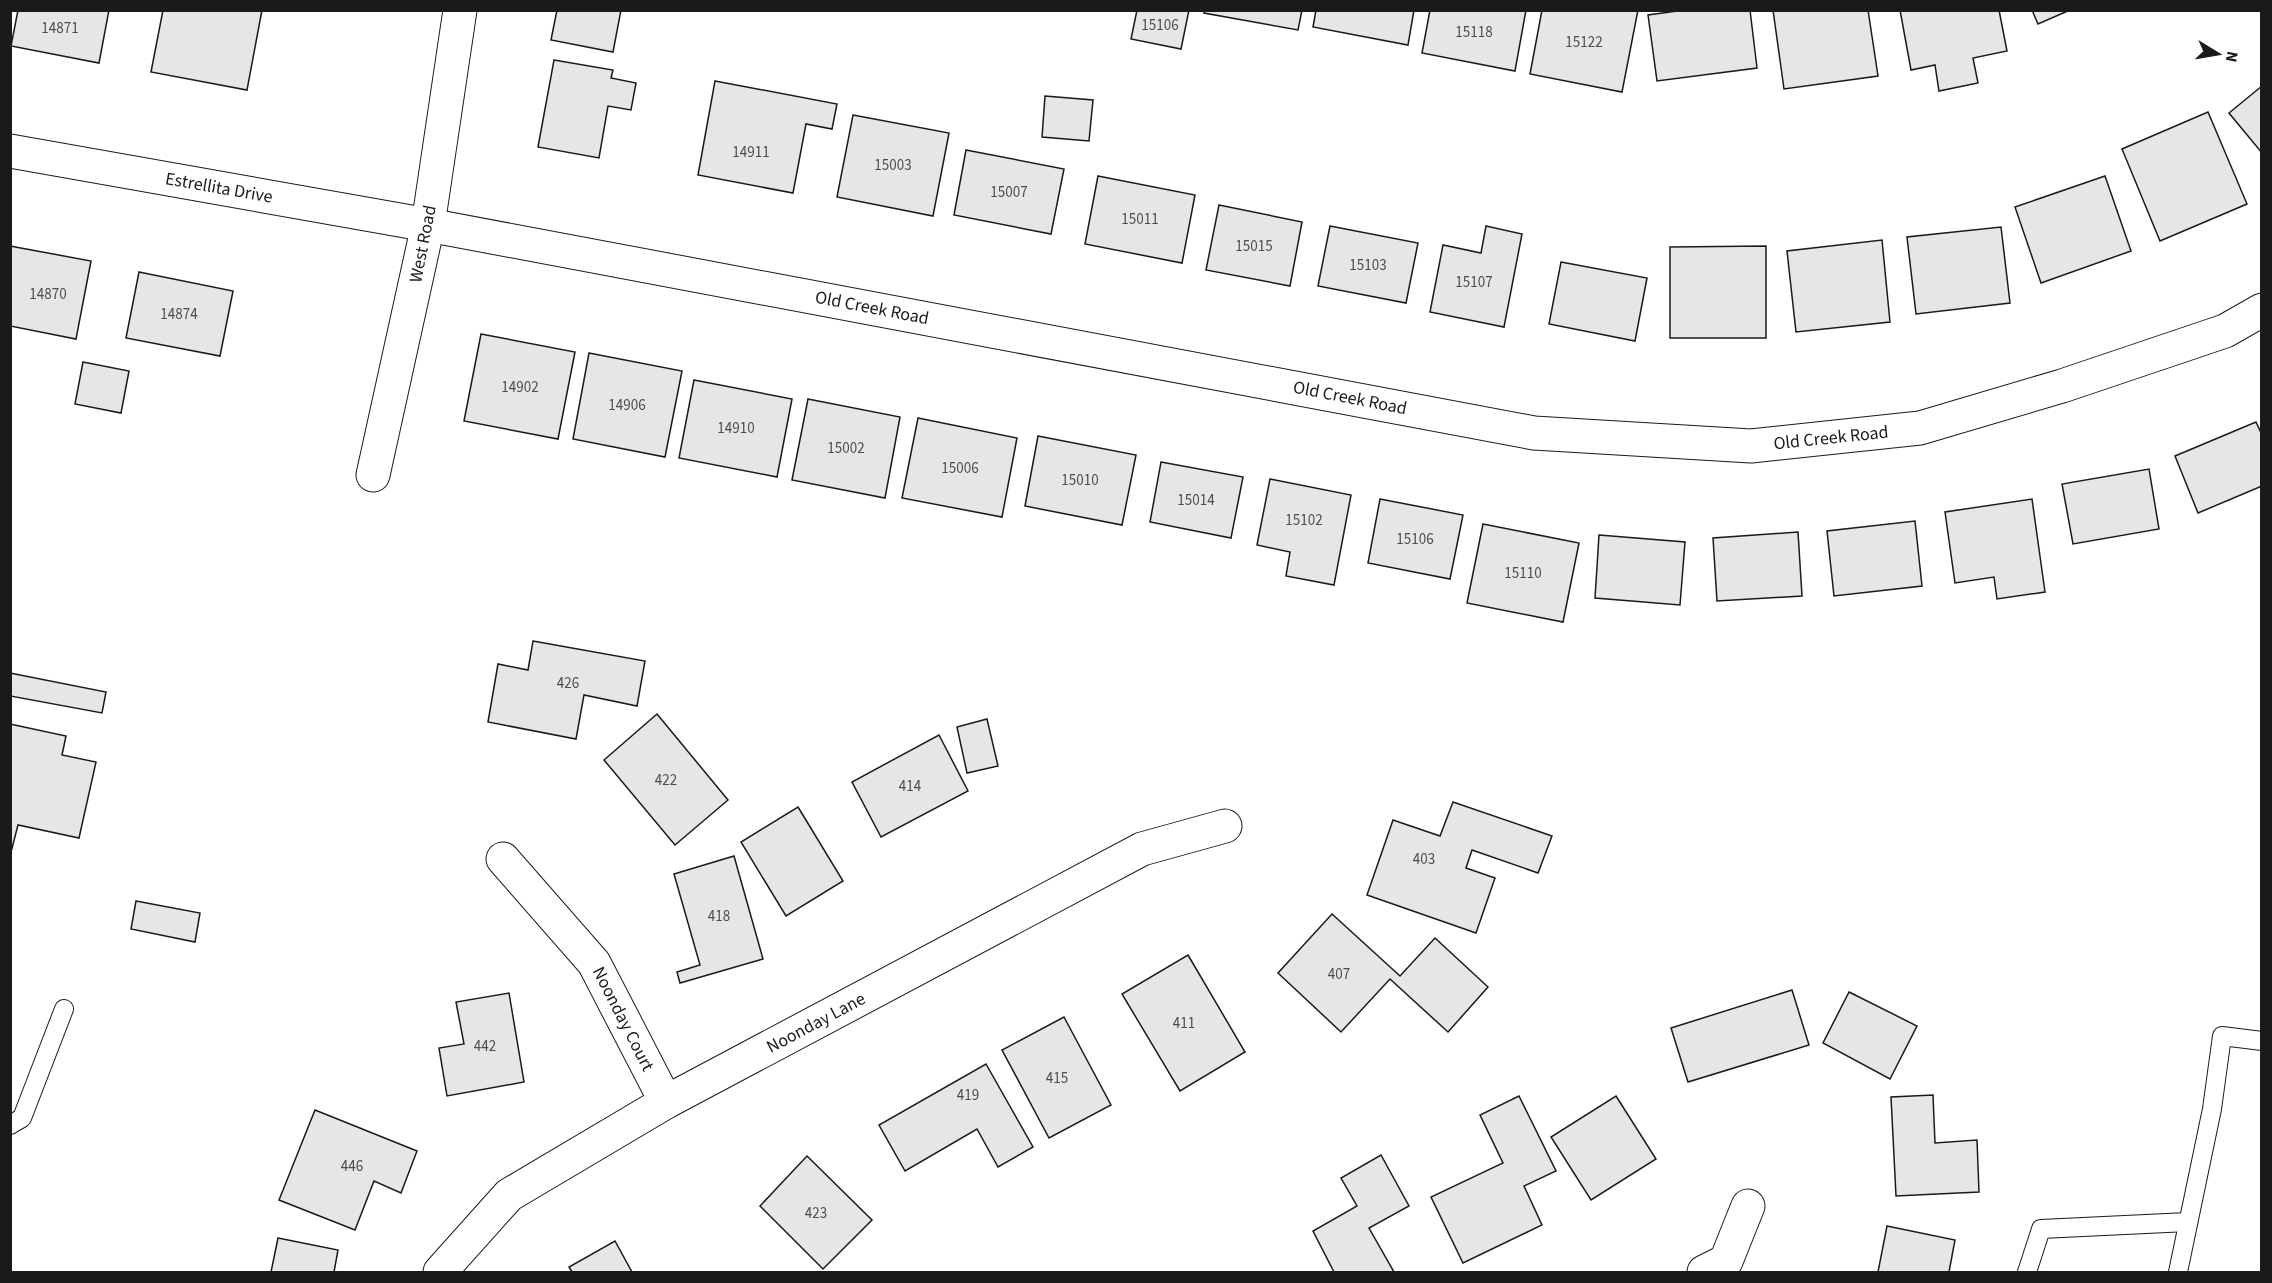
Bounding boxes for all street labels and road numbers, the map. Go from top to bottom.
street label: Estrellita Drive [163,166,275,210]
street label: West Road [403,203,443,285]
street label: Old Creek Road [813,285,931,331]
street label: Old Creek Road [1291,375,1409,421]
street label: Old Creek Road [1772,420,1890,456]
street label: Noonday Court [586,962,660,1076]
street label: Noonday Lane [762,986,870,1060]

